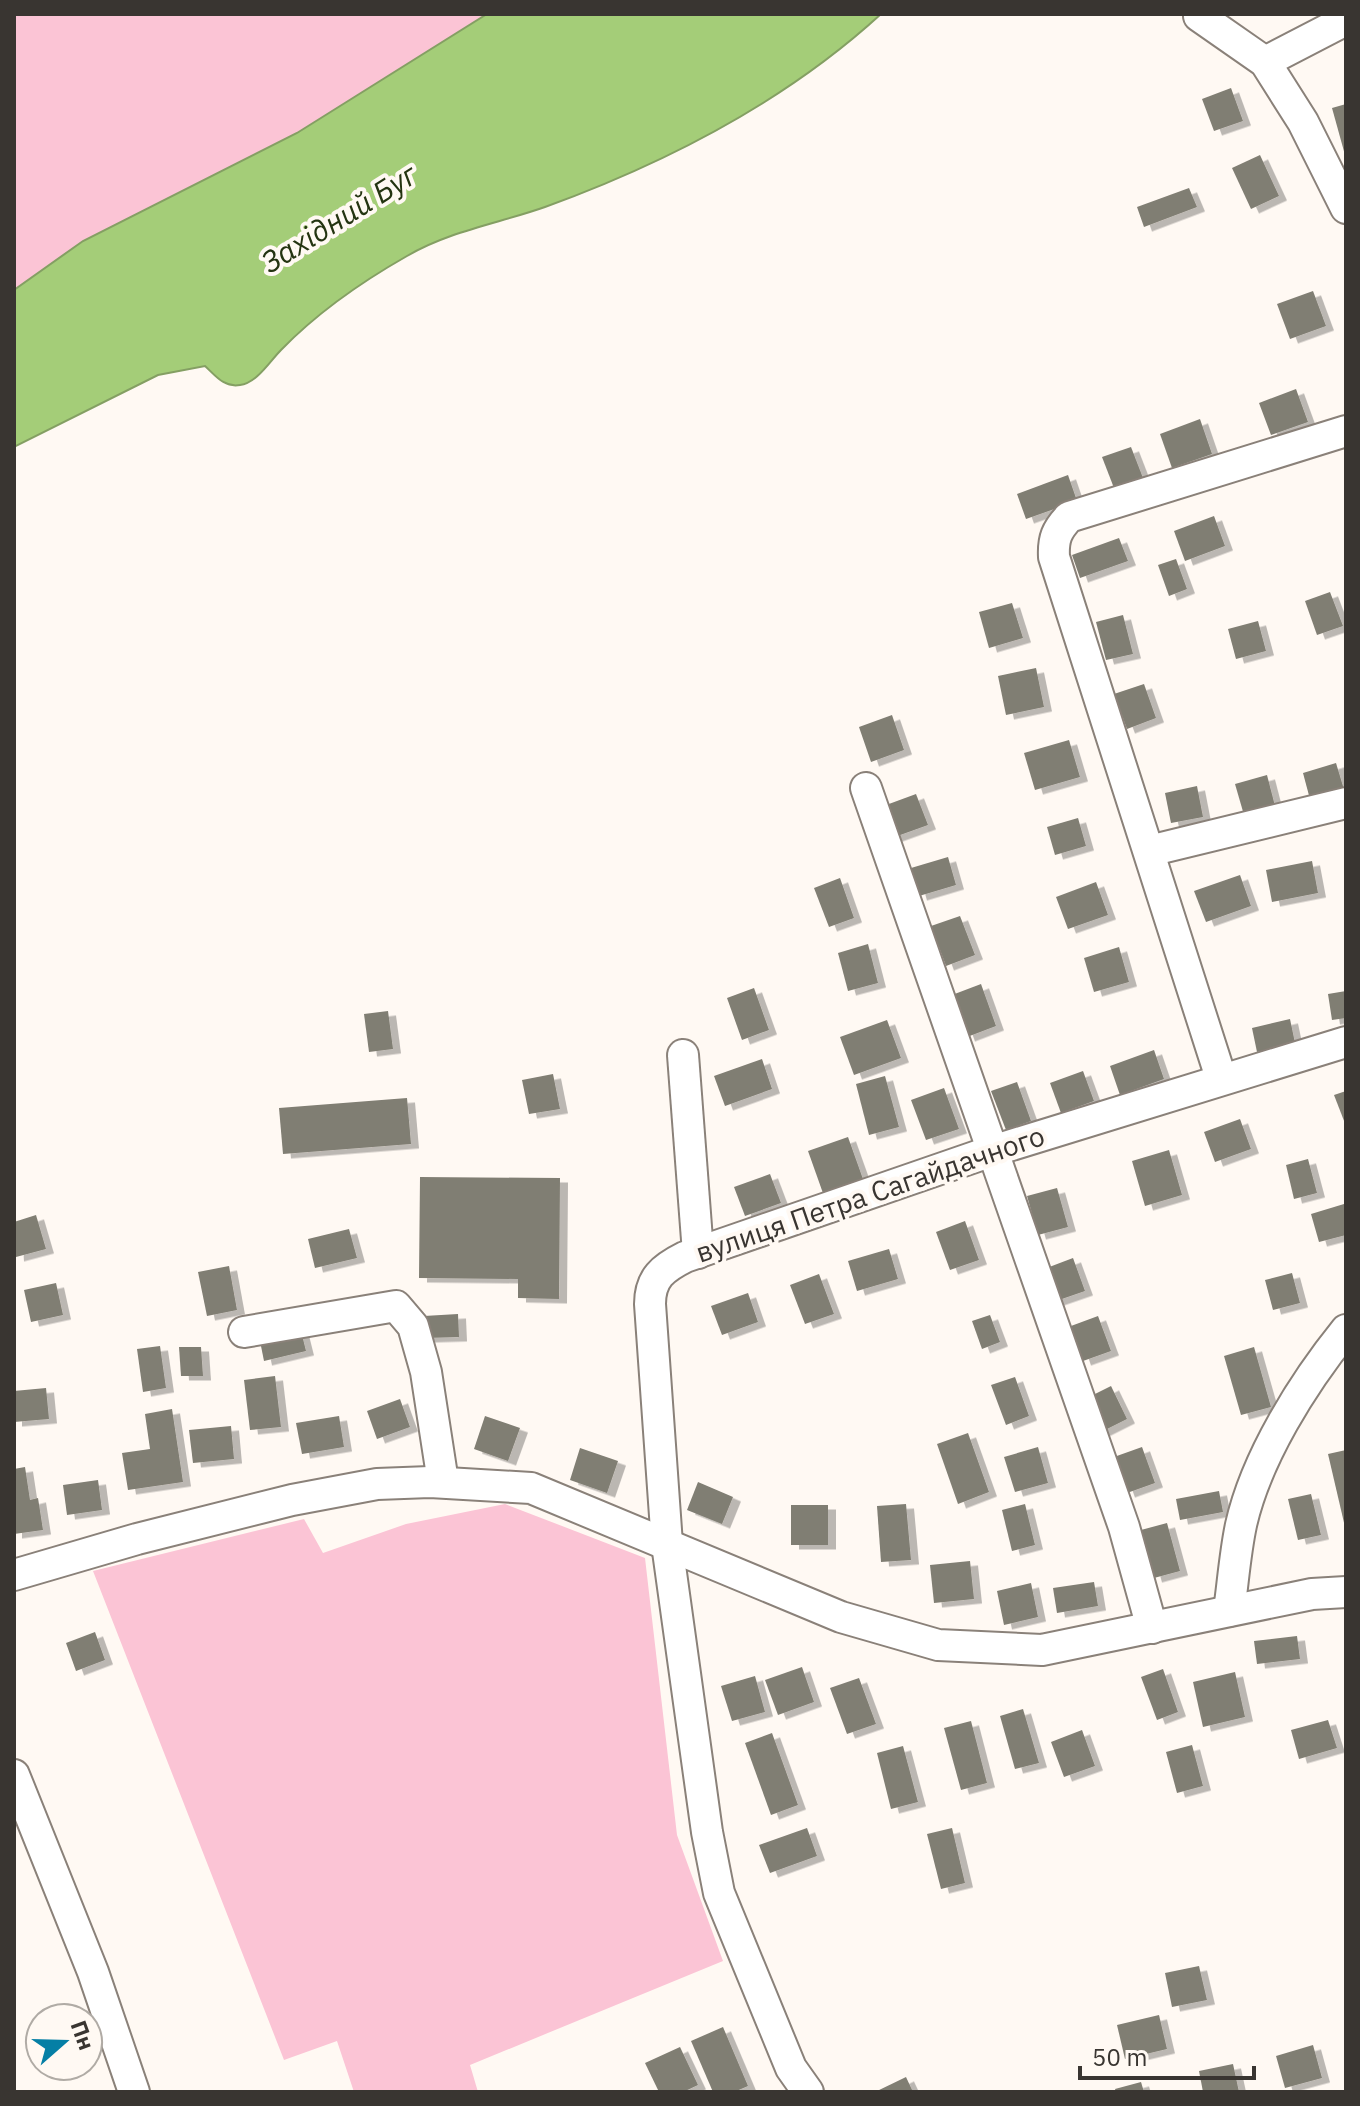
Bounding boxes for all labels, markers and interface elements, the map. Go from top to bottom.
water label: Західний Буг [253,154,425,281]
street label: вулиця Петра Сагайдачного [691,1116,1049,1271]
north arrow [24,2002,104,2082]
text: Пн [65,2016,102,2054]
scale bar [1080,2030,1254,2080]
text: 50 m [1092,2041,1147,2073]

